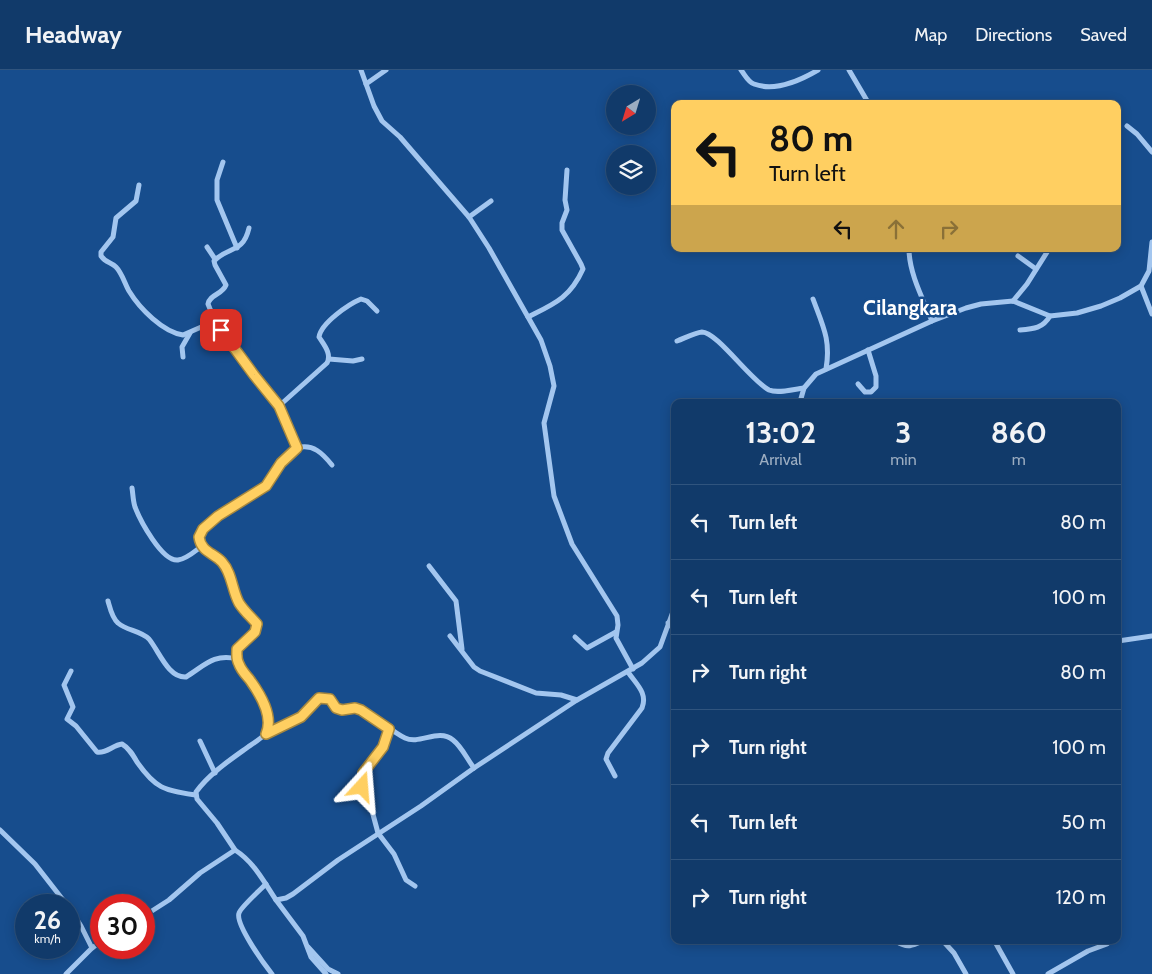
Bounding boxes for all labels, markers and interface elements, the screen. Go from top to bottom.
text: Headway [25,20,122,49]
text: Map [914,24,947,46]
text: Directions [975,24,1052,46]
text: Saved [1080,24,1127,46]
north arrow [606,85,656,135]
map controls [606,85,656,195]
text: 80 m [769,117,853,160]
icon: left [686,120,751,185]
button: layers [606,145,656,195]
text: Turn left [769,160,846,187]
icon: left [829,215,857,243]
icon: ahead [882,215,910,243]
icon: right [935,215,963,243]
district label: Cilangkara [863,295,958,320]
pin [200,309,242,351]
icon: arrive [207,316,235,344]
text: 13:02 [745,414,816,451]
text: 3 [895,414,911,451]
text: 860 [991,414,1047,451]
text: Arrival [759,450,802,469]
text: min [890,450,917,469]
text: m [1012,450,1026,469]
icon: left [686,508,714,536]
text: Turn left [729,511,797,534]
text: 80 m [1060,511,1106,534]
icon: left [686,583,714,611]
text: Turn left [729,586,797,609]
text: 100 m [1052,586,1106,609]
icon: right [686,658,714,686]
text: Turn right [729,661,807,684]
text: 80 m [1060,661,1106,684]
icon: right [686,733,714,761]
text: Turn right [729,736,807,759]
text: 100 m [1052,736,1106,759]
position arrow [335,760,387,812]
icon: left [686,808,714,836]
text: Turn left [729,811,797,834]
text: 50 m [1062,811,1106,834]
icon: right [686,883,714,911]
text: Turn right [729,886,807,909]
text: 120 m [1056,886,1106,909]
speed limit sign: 30 [90,894,155,959]
text: 26 [34,905,61,935]
text: km/h [34,931,61,946]

